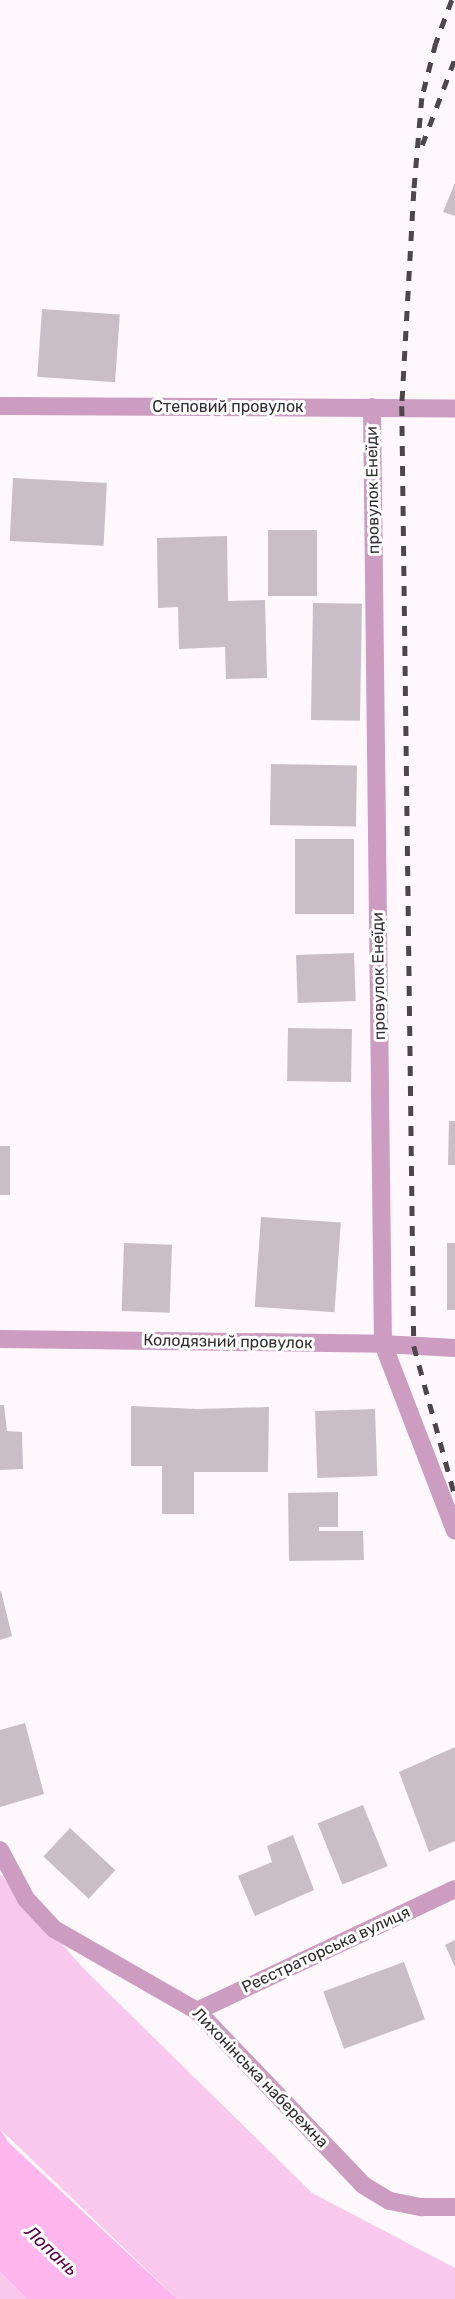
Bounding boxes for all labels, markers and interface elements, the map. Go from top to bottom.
street label: Степовий провулок [152,397,304,417]
street label: провулок Енеїди [362,426,384,554]
street label: провулок Енеїди [368,912,390,1040]
street label: Колодязний провулок [143,1331,313,1353]
street label: Реєстраторська вулиця [239,1903,413,1997]
street label: Лихонінська набережна [188,2004,332,2152]
water label: Лопань [20,2221,82,2281]

